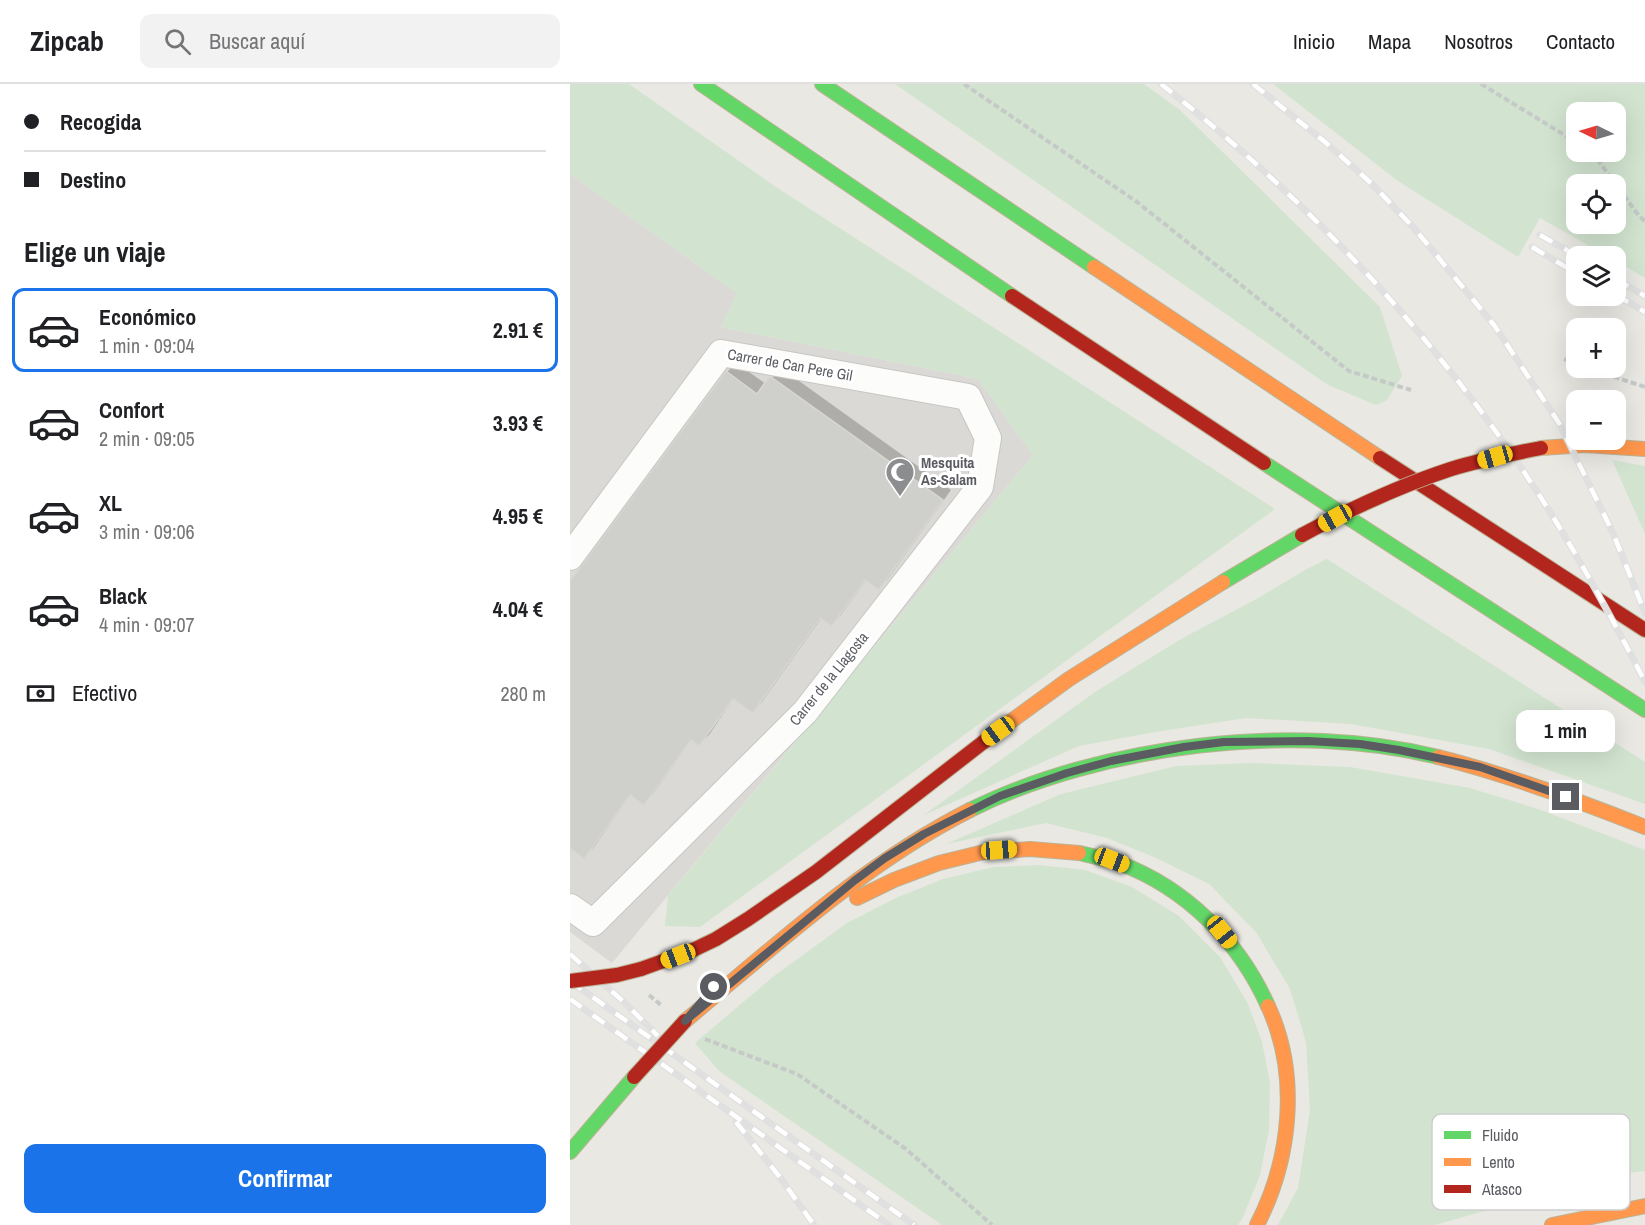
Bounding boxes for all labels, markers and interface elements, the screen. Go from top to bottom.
search box [140,14,560,68]
text: Zipcab [30,22,104,60]
icon: search [161,25,194,58]
text: Buscar aquí [209,26,305,56]
text: Inicio [1293,27,1335,56]
text: Mapa [1368,27,1411,56]
text: Nosotros [1444,27,1513,56]
text: Contacto [1546,27,1615,56]
north arrow [1566,102,1626,162]
map controls [1566,102,1626,450]
text: Recogida [60,107,141,137]
text: Destino [60,165,126,195]
button: locate [1566,174,1626,234]
text: Elige un viaje [24,234,166,270]
button: layers [1566,246,1626,306]
text: Económico [99,302,196,332]
icon: car [27,303,81,357]
text: 2.91 € [493,315,543,345]
button: + [1566,318,1626,378]
text: 1 min · 09:04 [99,332,195,359]
street label: Carrer de Can Pere Gil [726,343,854,386]
button: − [1566,390,1626,450]
text: Confort [99,395,164,425]
icon: car [27,396,81,450]
text: 3.93 € [493,408,543,438]
text: 2 min · 09:05 [99,425,195,452]
car [1475,443,1515,471]
place label: Mesquita As-Salam [921,452,977,490]
mosque icon: Mesquita As-Salam [884,456,916,498]
text: XL [99,488,122,518]
icon: car [27,489,81,543]
text: 4.95 € [493,501,543,531]
car [1315,501,1355,535]
text: 3 min · 09:06 [99,518,195,545]
text: Black [99,581,147,611]
icon: car [27,582,81,636]
text: 4.04 € [493,594,543,624]
text: 4 min · 09:07 [99,611,195,638]
street label: Carrer de la Llagosta [784,627,873,730]
icon: cash [24,677,57,710]
text: Efectivo [72,678,137,708]
text: 280 m [500,680,546,707]
callout: 1 min [1516,710,1616,752]
car [978,713,1018,749]
text: 1 min [1544,717,1587,744]
route end [1552,783,1579,810]
car [980,840,1018,860]
car [1092,845,1132,875]
car [1204,912,1240,952]
car [658,941,698,971]
route start [700,973,727,1000]
legend [1432,1114,1630,1210]
text: Fluido [1482,1124,1518,1146]
button: Confirmar [24,1144,546,1213]
text: Lento [1482,1151,1515,1173]
text: Atasco [1481,1178,1522,1200]

